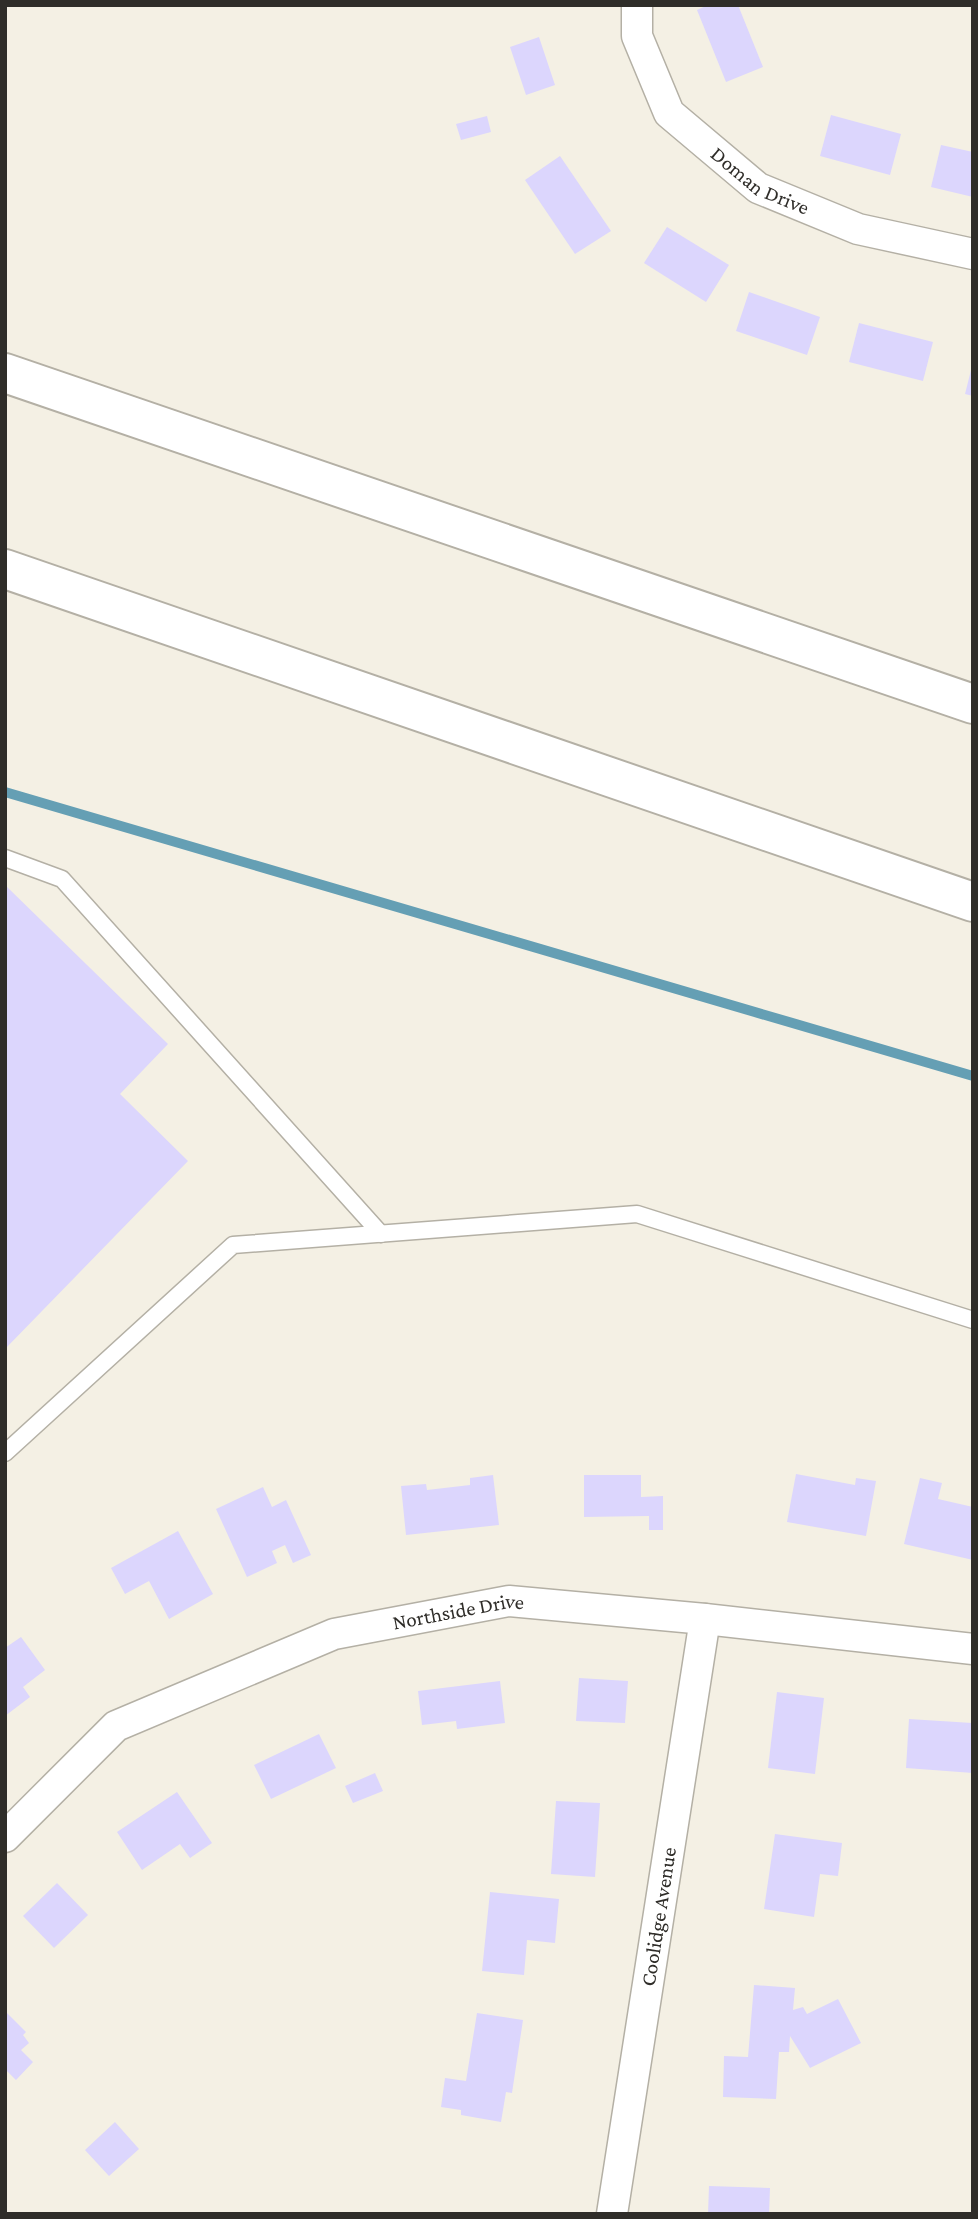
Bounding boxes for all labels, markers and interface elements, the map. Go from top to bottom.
street label: Doman Drive [706,142,813,220]
street label: Northside Drive [390,1589,525,1635]
street label: Coolidge Avenue [636,1845,681,1988]

